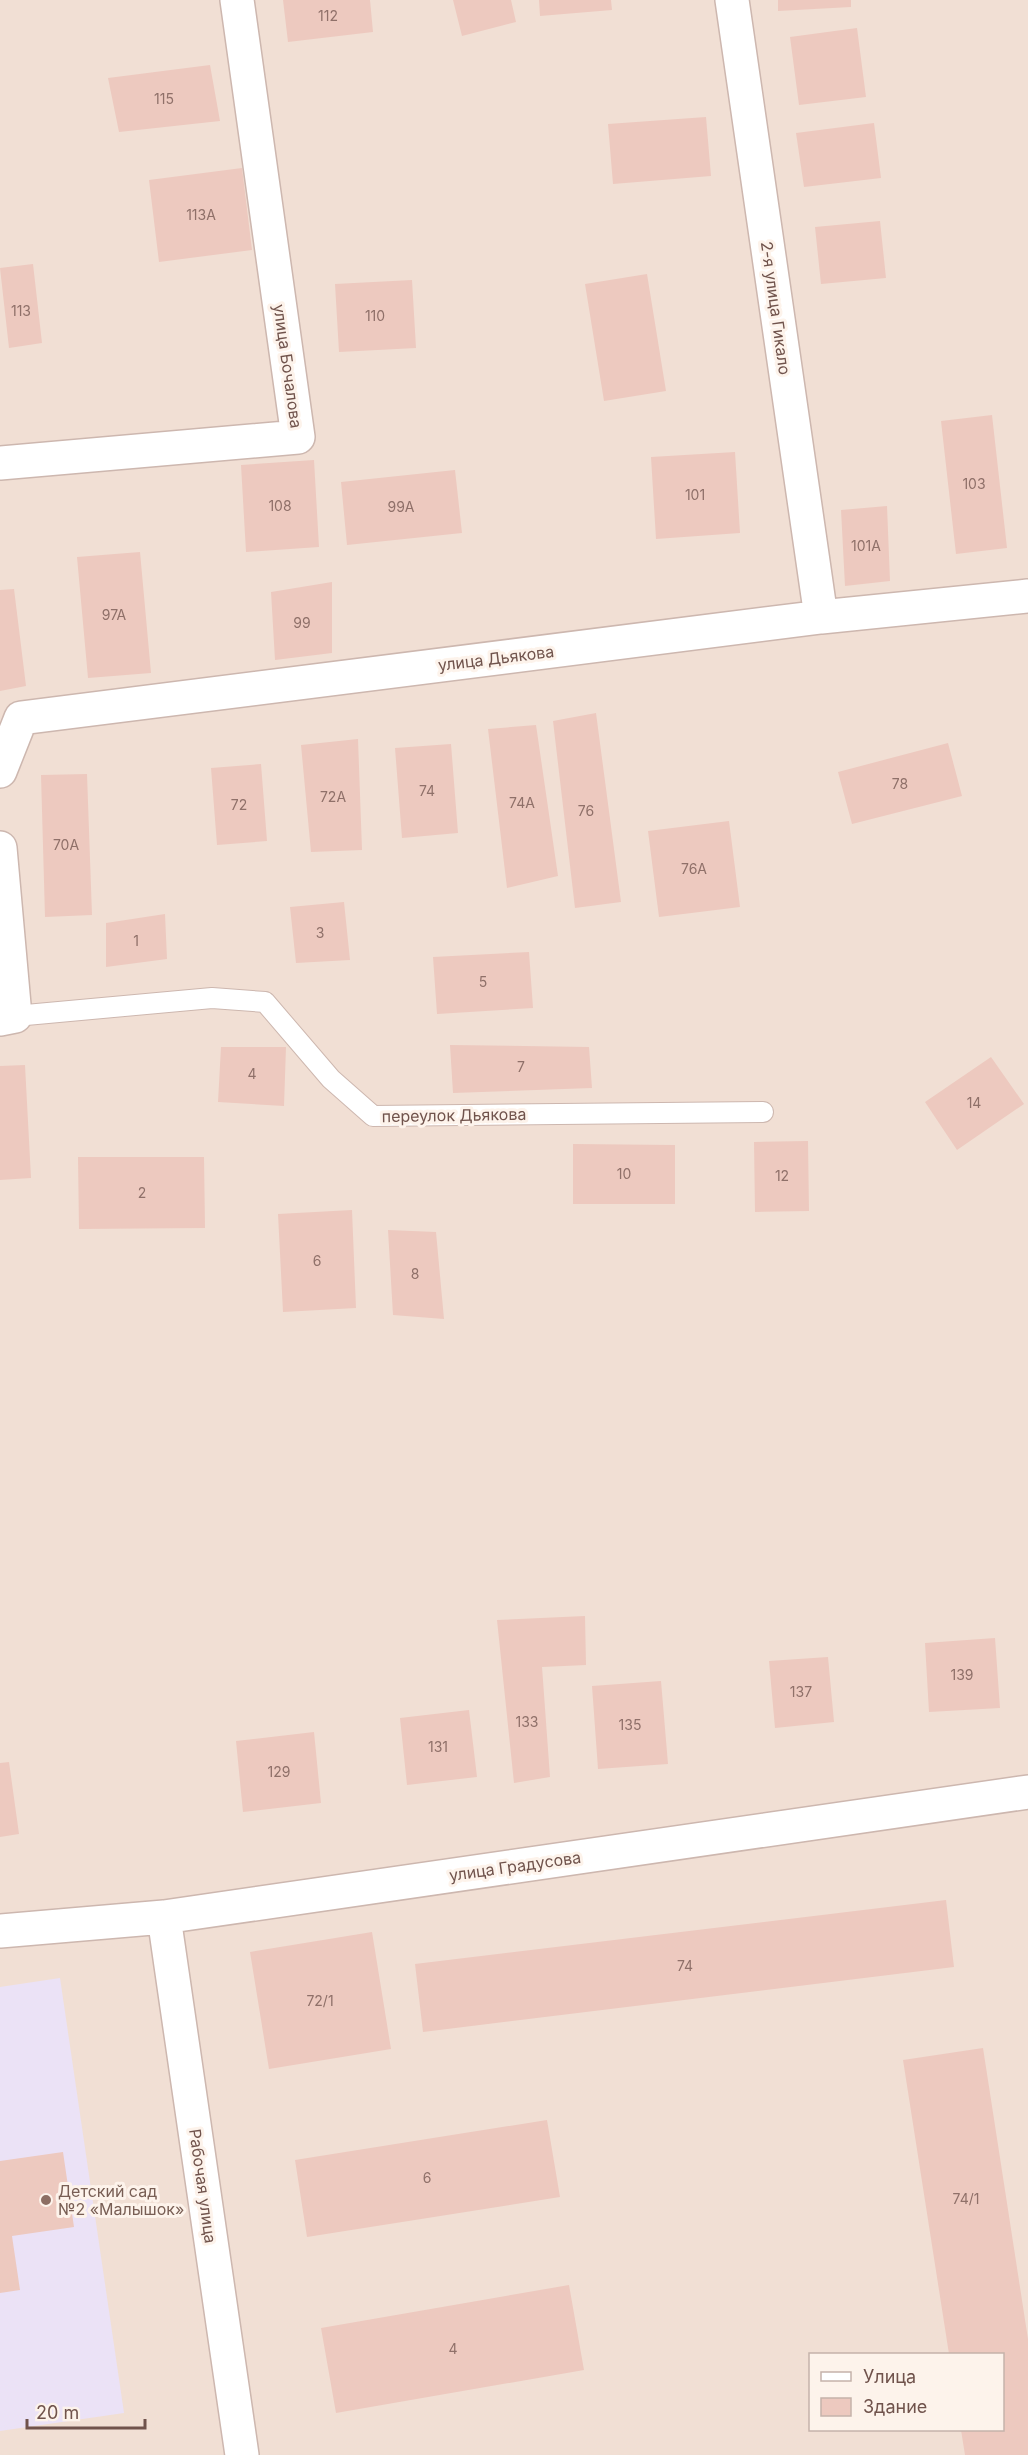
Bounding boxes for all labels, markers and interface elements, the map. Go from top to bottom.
house number: 112 [318,7,338,24]
house number: 115 [154,90,174,107]
house number: 113А [186,206,216,223]
street label: 2-я улица Гикало [757,240,795,376]
house number: 113 [11,302,31,319]
street label: улица Бочалова [269,303,307,429]
house number: 110 [365,307,385,324]
house number: 103 [962,475,986,492]
house number: 101 [685,486,705,503]
house number: 108 [268,497,292,514]
house number: 99А [387,498,415,515]
house number: 101А [851,537,881,554]
house number: 97А [102,606,127,623]
house number: 99 [293,614,311,631]
street label: улица Дьякова [437,641,555,675]
house number: 78 [892,775,908,792]
house number: 74 [419,782,435,799]
house number: 72А [320,788,346,805]
house number: 74А [509,794,535,811]
house number: 72 [231,796,247,813]
house number: 76 [578,802,594,819]
house number: 70А [53,836,79,853]
house number: 76А [681,860,707,877]
house number: 3 [316,924,324,941]
house number: 1 [133,932,139,949]
house number: 5 [479,973,487,990]
house number: 7 [517,1058,525,1075]
house number: 4 [247,1065,257,1082]
house number: 14 [967,1094,981,1111]
street label: переулок Дьякова [382,1104,526,1126]
house number: 10 [617,1165,631,1182]
house number: 12 [775,1167,789,1184]
house number: 2 [138,1184,146,1201]
house number: 6 [313,1252,321,1269]
house number: 8 [411,1265,419,1282]
house number: 139 [950,1666,974,1683]
house number: 137 [790,1683,812,1700]
house number: 133 [516,1713,539,1730]
house number: 135 [619,1716,641,1733]
house number: 131 [428,1738,448,1755]
house number: 129 [268,1763,290,1780]
street label: улица Градусова [448,1847,582,1885]
house number: 74 [677,1957,693,1974]
house number: 72/1 [306,1992,334,2009]
street label: Рабочая улица [185,2127,221,2245]
house number: 6 [423,2169,431,2186]
place label: Детский сад №2 «Малышок» [58,2181,184,2219]
house number: 74/1 [953,2190,979,2207]
marker: Детский сад №2 «Малышок» [39,2193,53,2207]
house number: 4 [448,2340,458,2357]
legend [809,2353,1004,2431]
text: Улица [863,2366,916,2387]
scale bar [27,2392,146,2430]
text: Здание [863,2396,927,2417]
text: 20 m [36,2402,79,2423]

